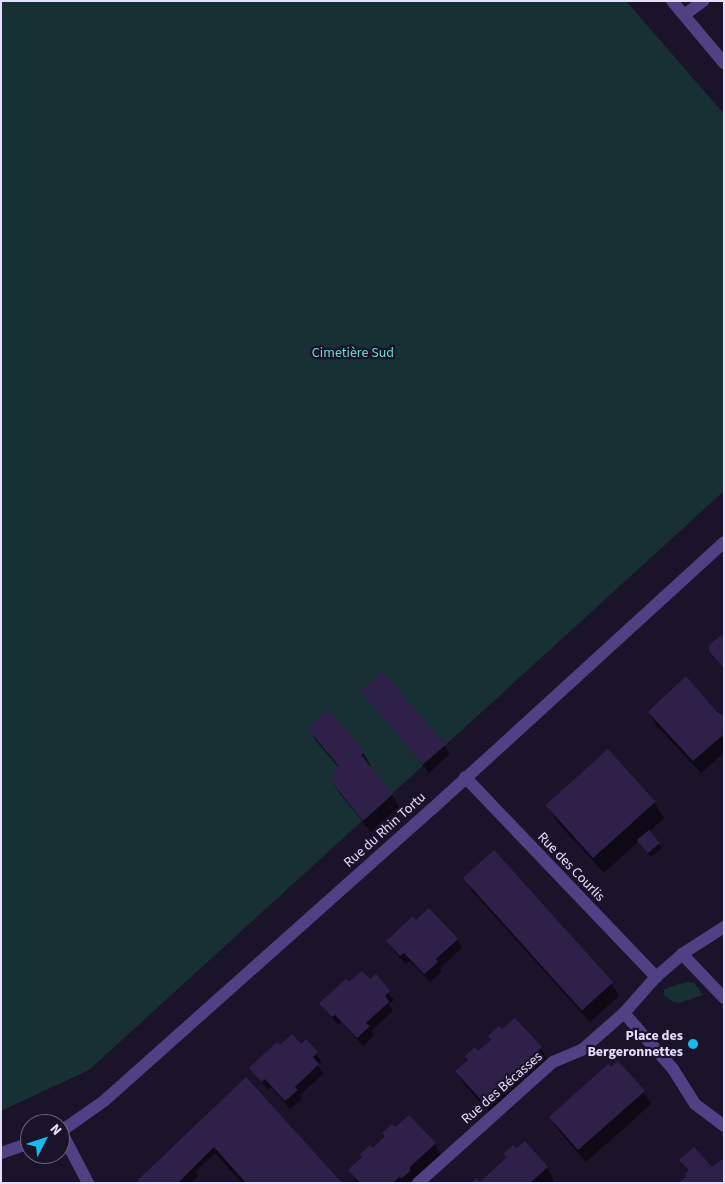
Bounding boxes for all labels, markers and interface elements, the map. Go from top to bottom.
park label: Cimetière Sud [312,345,394,361]
street label: Rue du Rhin Tortu [341,789,429,871]
street label: Rue des Courlis [534,829,608,905]
place label: Place des Bergeronnettes [587,1028,683,1060]
marker: Place des Bergeronnettes [687,1038,699,1050]
street label: Rue des Bécasses [458,1048,546,1128]
north arrow [20,1114,70,1164]
text: N [45,1120,66,1140]

